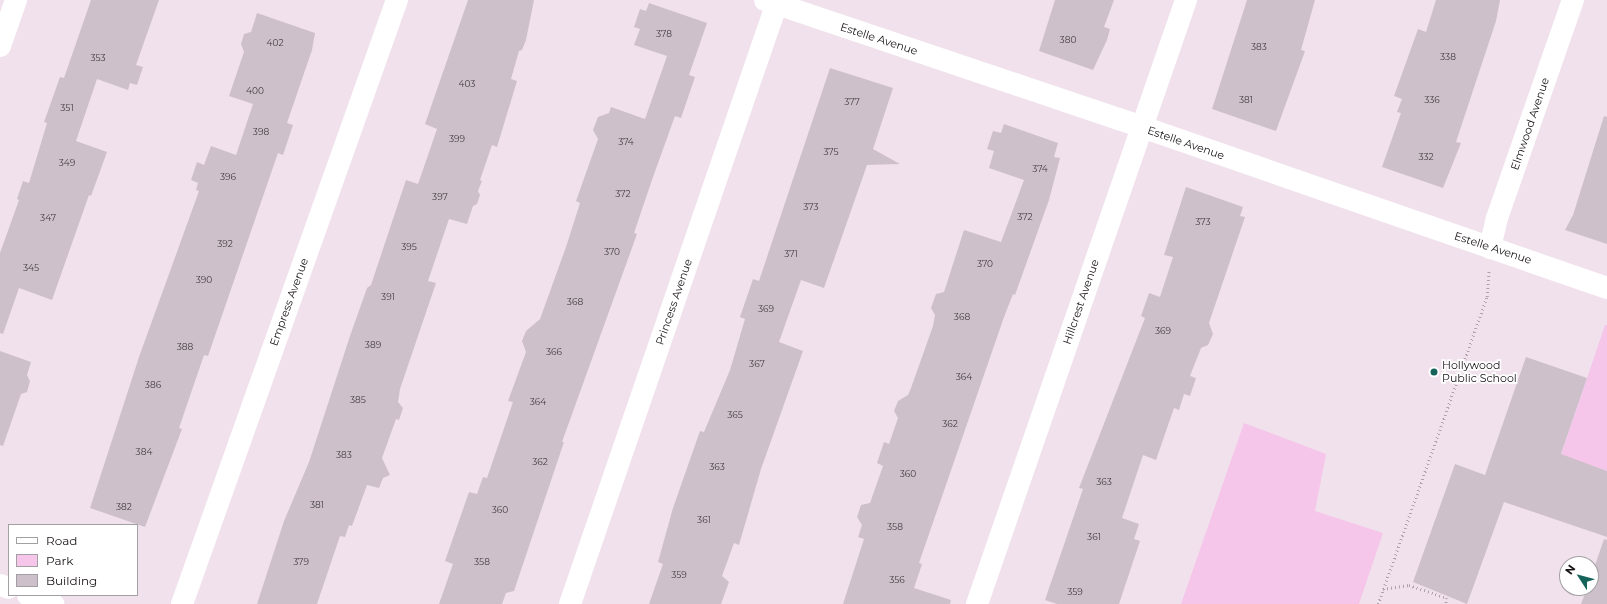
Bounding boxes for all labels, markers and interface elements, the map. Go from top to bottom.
street label: Estelle Avenue [839,20,919,58]
house number: 378 [656,29,672,39]
house number: 380 [1060,35,1076,45]
house number: 402 [266,38,284,48]
house number: 383 [1251,42,1267,52]
house number: 338 [1440,52,1456,62]
house number: 353 [90,53,106,63]
street label: Elmwood Avenue [1508,76,1552,172]
house number: 403 [459,79,475,89]
house number: 400 [246,86,264,96]
house number: 381 [1239,95,1253,105]
house number: 336 [1424,95,1440,105]
house number: 377 [844,97,860,107]
house number: 351 [60,103,74,113]
street label: Estelle Avenue [1146,124,1226,162]
house number: 398 [253,127,269,137]
house number: 399 [449,134,465,144]
house number: 374 [618,137,634,147]
house number: 375 [823,147,839,157]
house number: 332 [1418,152,1434,162]
house number: 349 [59,158,75,168]
house number: 374 [1032,164,1048,174]
house number: 396 [220,172,236,182]
house number: 372 [615,189,631,199]
house number: 397 [432,192,448,202]
house number: 373 [803,202,819,212]
house number: 372 [1017,212,1033,222]
house number: 347 [40,213,56,223]
house number: 373 [1195,217,1211,227]
street label: Estelle Avenue [1453,229,1533,267]
house number: 392 [217,239,233,249]
house number: 395 [401,242,417,252]
house number: 370 [604,247,620,257]
house number: 371 [784,249,798,259]
street label: Empress Avenue [267,256,311,348]
street label: Princess Avenue [653,257,695,347]
street label: Hillcrest Avenue [1060,258,1102,346]
house number: 370 [977,259,993,269]
house number: 345 [23,263,39,273]
house number: 390 [196,275,212,285]
house number: 391 [381,292,395,302]
house number: 368 [567,297,583,307]
house number: 369 [758,304,774,314]
house number: 368 [954,312,970,322]
house number: 369 [1155,326,1171,336]
house number: 389 [365,340,381,350]
house number: 388 [177,342,193,352]
house number: 366 [546,347,562,357]
house number: 367 [749,359,765,369]
place label: Hollywood Public School [1442,359,1517,385]
marker: Hollywood Public School [1429,367,1439,377]
house number: 364 [956,372,972,382]
house number: 386 [145,380,161,390]
house number: 385 [350,395,366,405]
house number: 364 [530,397,546,407]
house number: 365 [727,410,743,420]
house number: 362 [942,419,958,429]
house number: 384 [136,447,152,457]
house number: 383 [336,450,352,460]
house number: 362 [532,457,548,467]
house number: 363 [709,462,725,472]
house number: 360 [900,469,916,479]
house number: 363 [1096,477,1112,487]
house number: 381 [310,500,324,510]
house number: 382 [116,502,132,512]
house number: 360 [492,505,508,515]
house number: 361 [697,515,711,525]
house number: 358 [887,522,903,532]
legend [8,524,138,596]
house number: 361 [1087,532,1101,542]
text: Road [46,533,77,548]
text: Park [46,553,73,568]
north arrow [1559,556,1599,596]
house number: 379 [293,557,309,567]
house number: 358 [474,557,490,567]
text: N [1562,562,1578,577]
house number: 359 [671,570,687,580]
text: Building [46,573,97,588]
house number: 356 [889,575,905,585]
house number: 359 [1067,587,1083,597]

